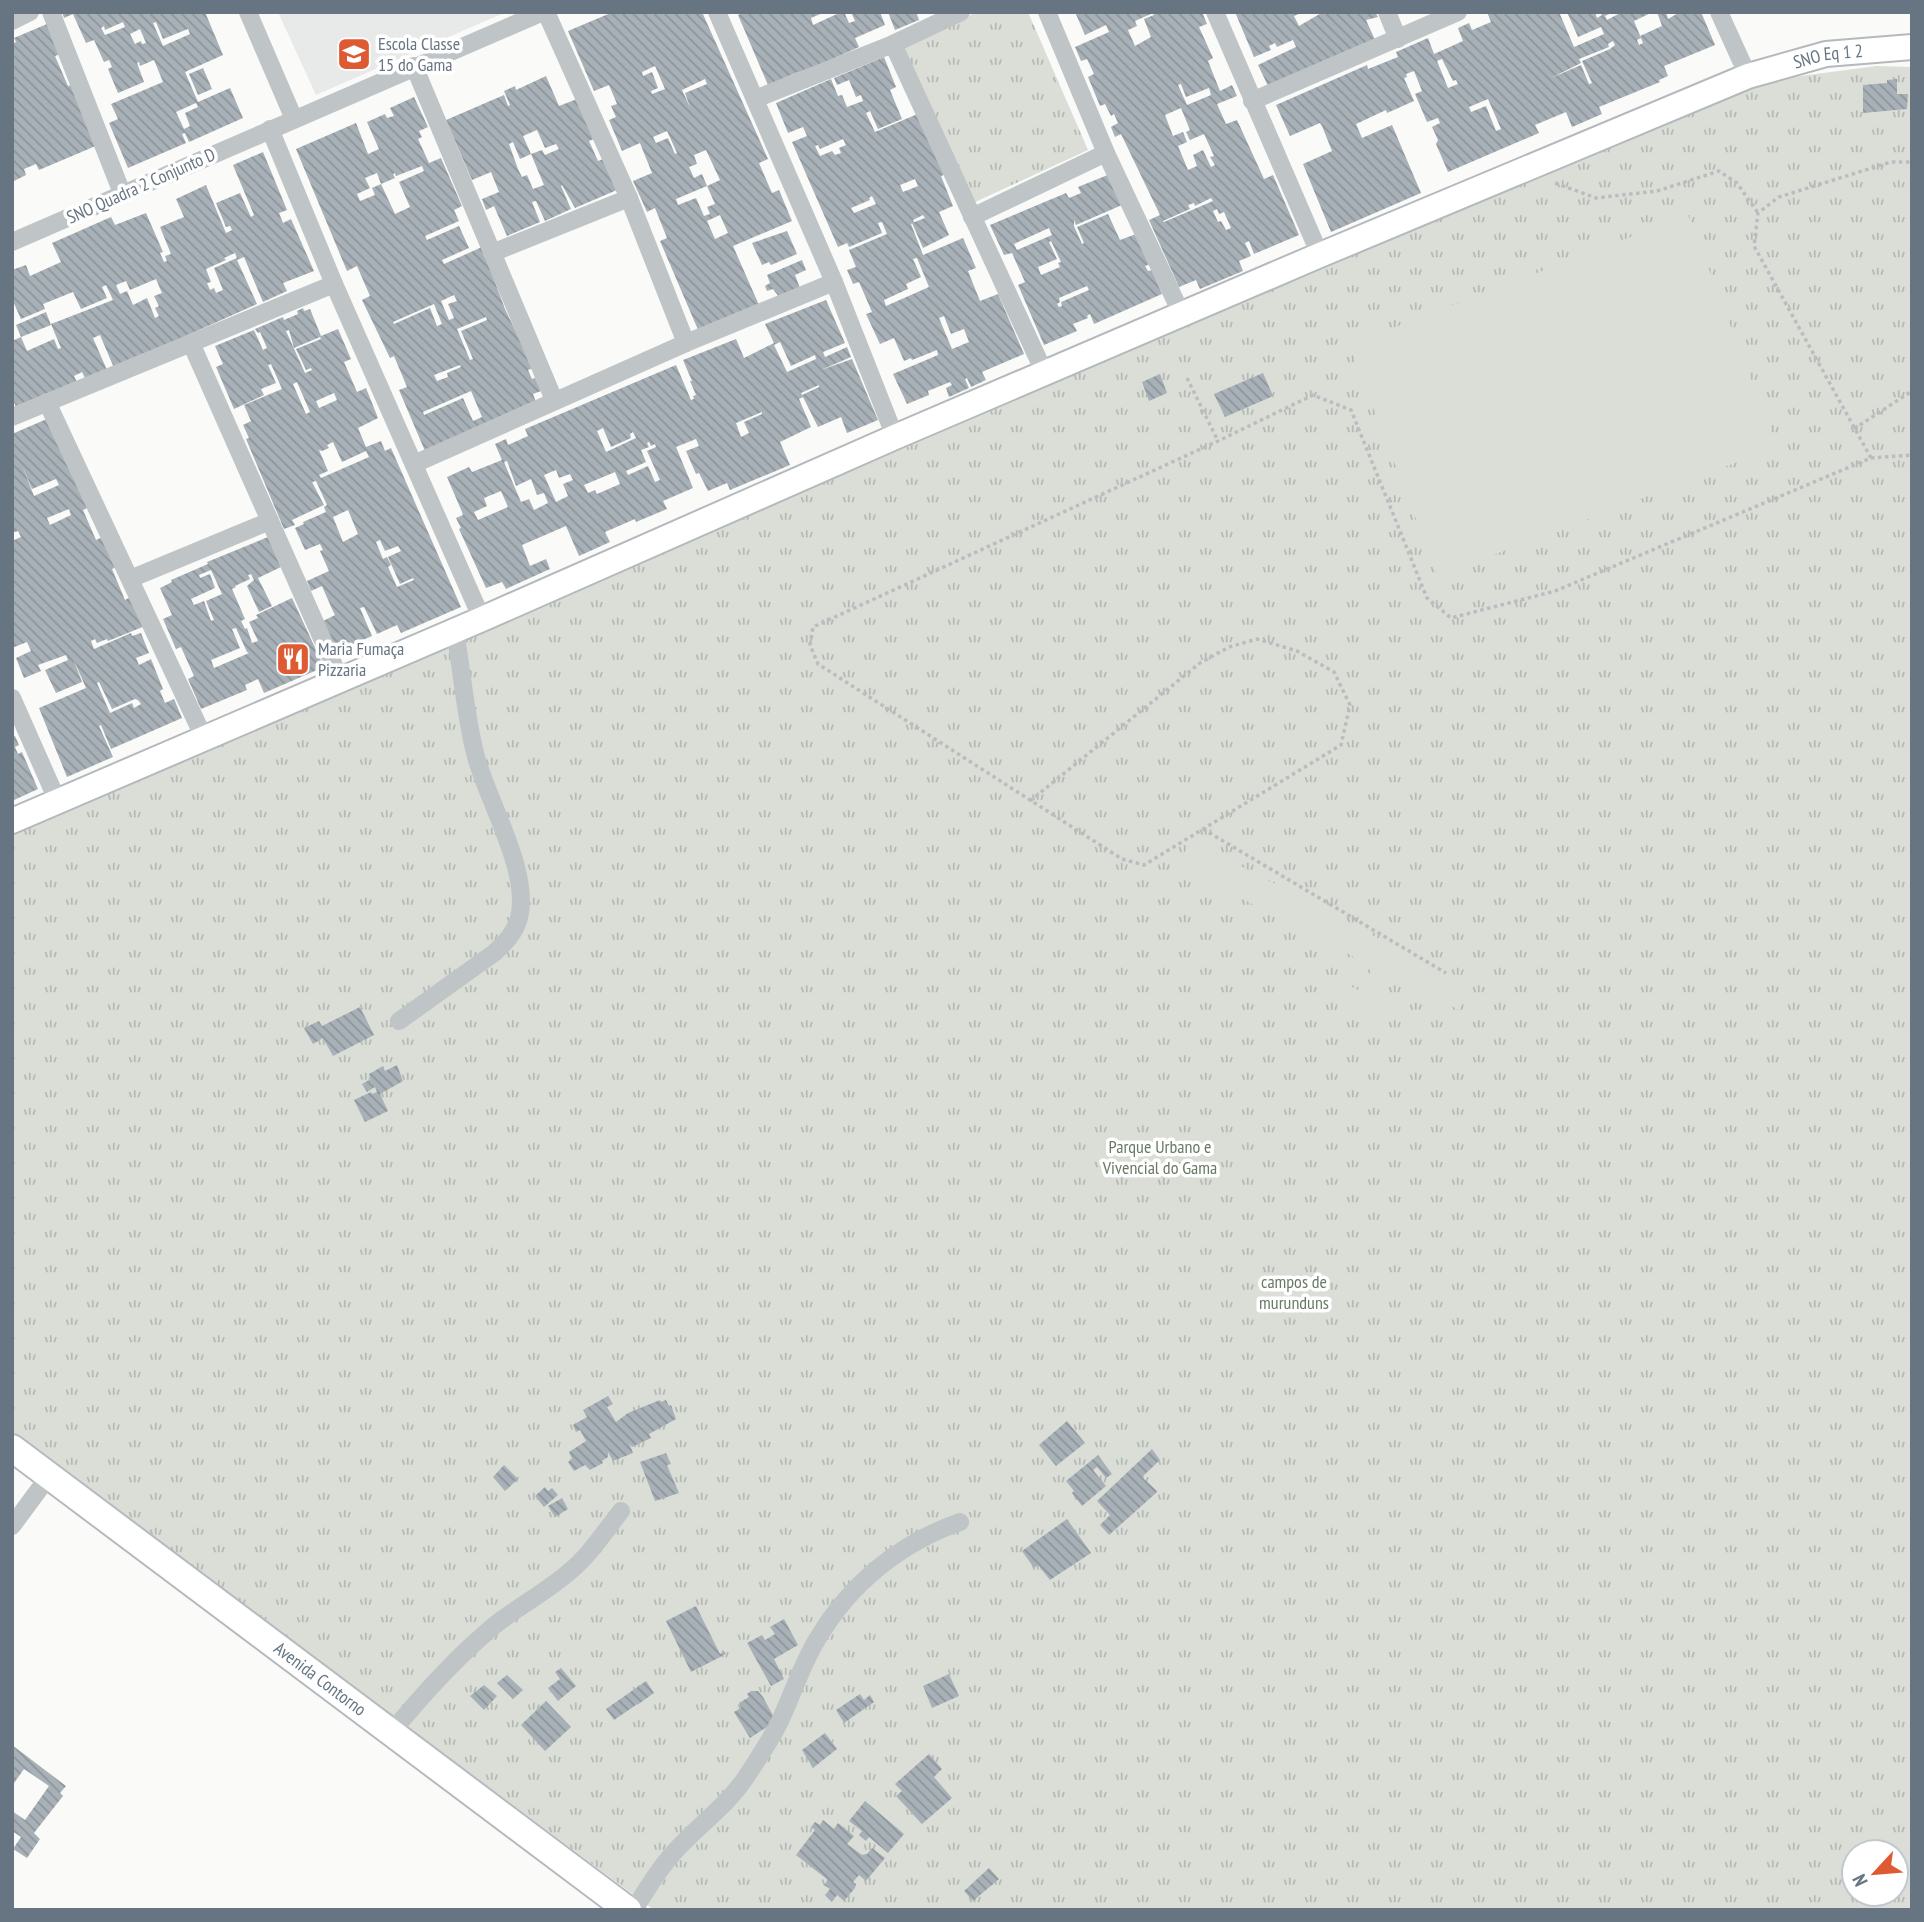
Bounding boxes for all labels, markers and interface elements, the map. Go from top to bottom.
place label: Escola Classe 15 do Gama [378,32,460,76]
school or university icon: Escola Classe 15 do Gama [335,35,373,73]
street label: SNO Eq 1 2 [1791,39,1864,74]
street label: SNO Quadra 2 Conjunto D [63,142,219,229]
place label: Maria Fumaça Pizzaria [318,637,404,681]
restaurant icon: Maria Fumaça Pizzaria [274,640,312,678]
park label: Parque Urbano e Vivencial do Gama [1102,1135,1217,1179]
park label: campos de murunduns [1259,1270,1329,1314]
street label: Avenida Contorno [270,1636,371,1721]
north arrow [1840,1838,1910,1908]
text: N [1847,1871,1873,1890]

